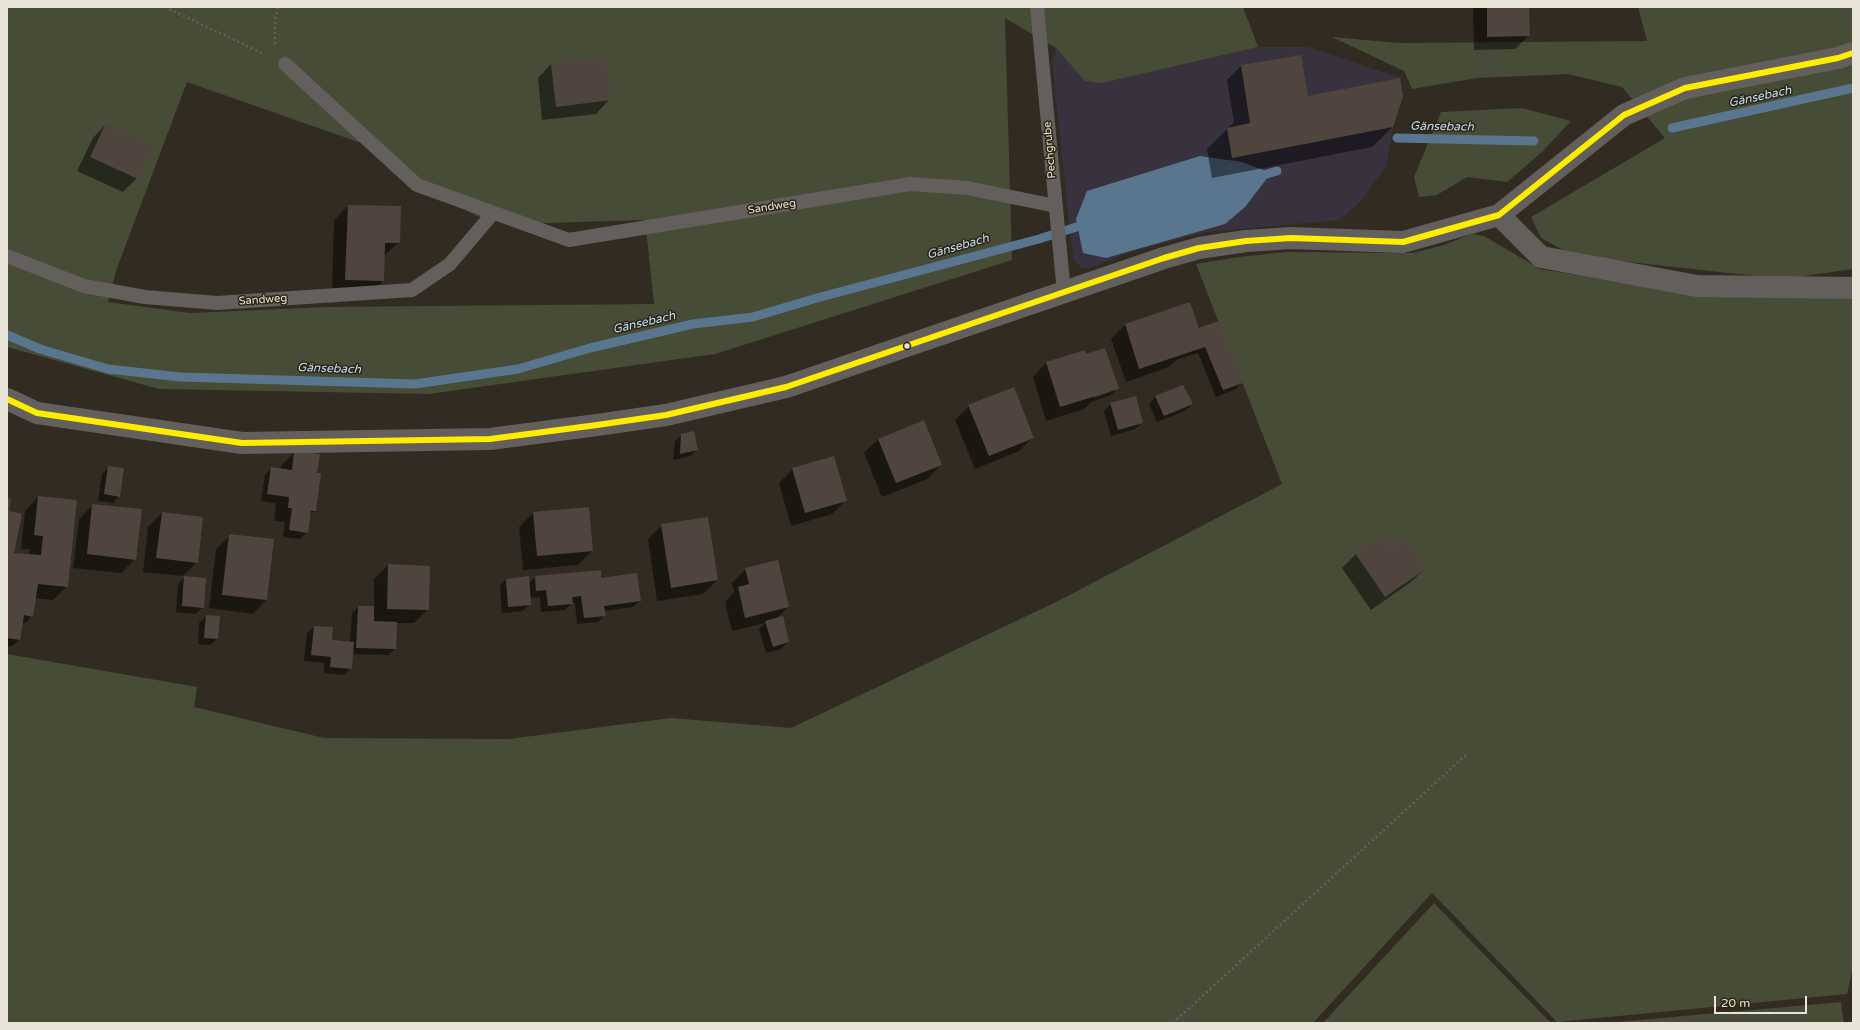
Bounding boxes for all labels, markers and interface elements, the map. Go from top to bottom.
water label: Gänsebach [1727,83,1793,111]
water label: Gänsebach [1410,119,1474,135]
street label: Pechgrube [1041,121,1059,179]
street label: Sandweg [747,197,797,217]
water label: Gänsebach [925,231,991,263]
street label: Sandweg [238,292,288,308]
water label: Gänsebach [611,309,677,337]
unlabelled marker [902,341,912,351]
water label: Gänsebach [297,361,361,377]
scale bar [1716,988,1809,1014]
text: 20 m [1721,996,1750,1010]

